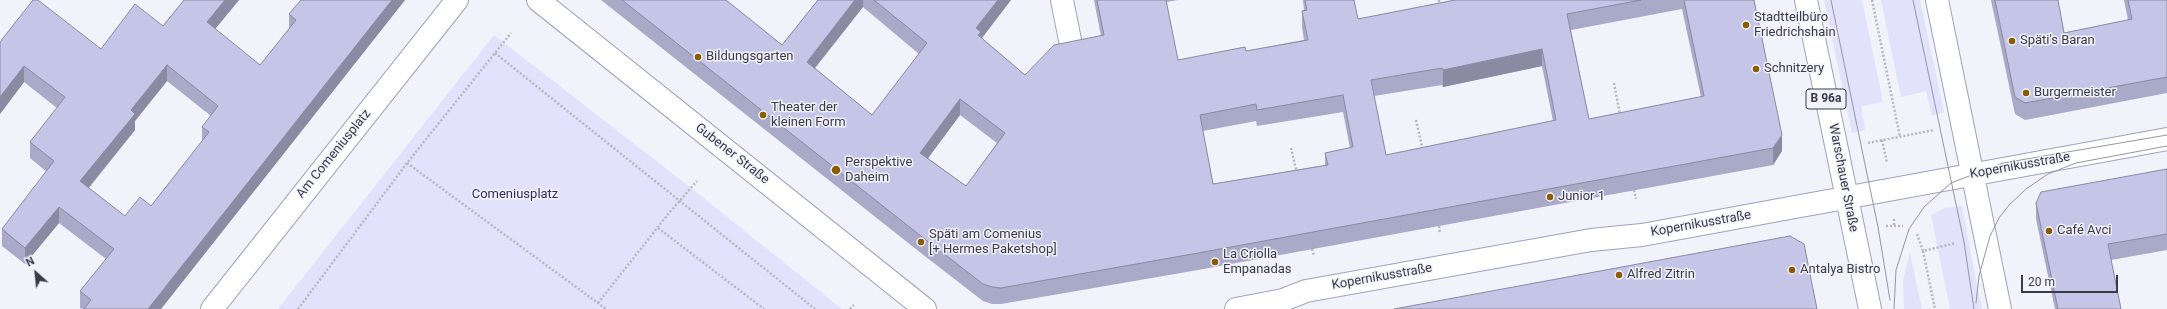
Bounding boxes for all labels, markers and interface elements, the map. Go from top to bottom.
place label: Stadtteilbüro Friedrichshain [1754,10,1836,41]
marker: Stadtteilbüro Friedrichshain [1741,20,1751,30]
place label: Späti's Baran [2020,33,2095,49]
marker: Späti's Baran [2007,36,2017,46]
place label: Bildungsgarten [706,49,794,65]
marker: Bildungsgarten [693,52,703,62]
place label: Schnitzery [1764,61,1824,77]
marker: Schnitzery [1751,64,1761,74]
place label: Burgermeister [2034,85,2116,101]
marker: Burgermeister [2021,88,2031,98]
road number: B 96a [1806,89,1846,109]
place label: Theater der kleinen Form [771,100,846,131]
street label: Am Comeniusplatz [293,106,375,202]
marker: Theater der kleinen Form [758,110,768,120]
street label: Gubener Straße [692,120,772,188]
street label: Warschauer Straße [1825,122,1861,234]
street label: Kopernikusstraße [1969,149,2071,183]
place label: Perspektive Daheim [845,155,912,186]
marker: Perspektive Daheim [830,164,842,176]
park label: Comeniusplatz [472,187,558,203]
place label: Junior 1 [1558,189,1605,205]
marker: Junior 1 [1545,192,1555,202]
street label: Kopernikusstraße [1650,207,1752,241]
place label: Café Avci [2057,223,2111,239]
marker: Café Avci [2044,226,2054,236]
place label: Späti am Comenius [+ Hermes Paketshop] [929,227,1057,258]
marker: Späti am Comenius [+ Hermes Paketshop] [916,237,926,247]
place label: La Criolla Empanadas [1223,247,1292,278]
north arrow [16,253,56,293]
text: N [24,254,37,269]
marker: La Criolla Empanadas [1210,257,1220,267]
street label: Kopernikusstraße [1331,260,1433,294]
place label: Antalya Bistro [1800,262,1880,278]
marker: Antalya Bistro [1787,265,1797,275]
place label: Alfred Zitrin [1627,267,1695,283]
scale bar [2023,267,2120,293]
marker: Alfred Zitrin [1614,270,1624,280]
text: 20 m [2028,275,2055,289]

